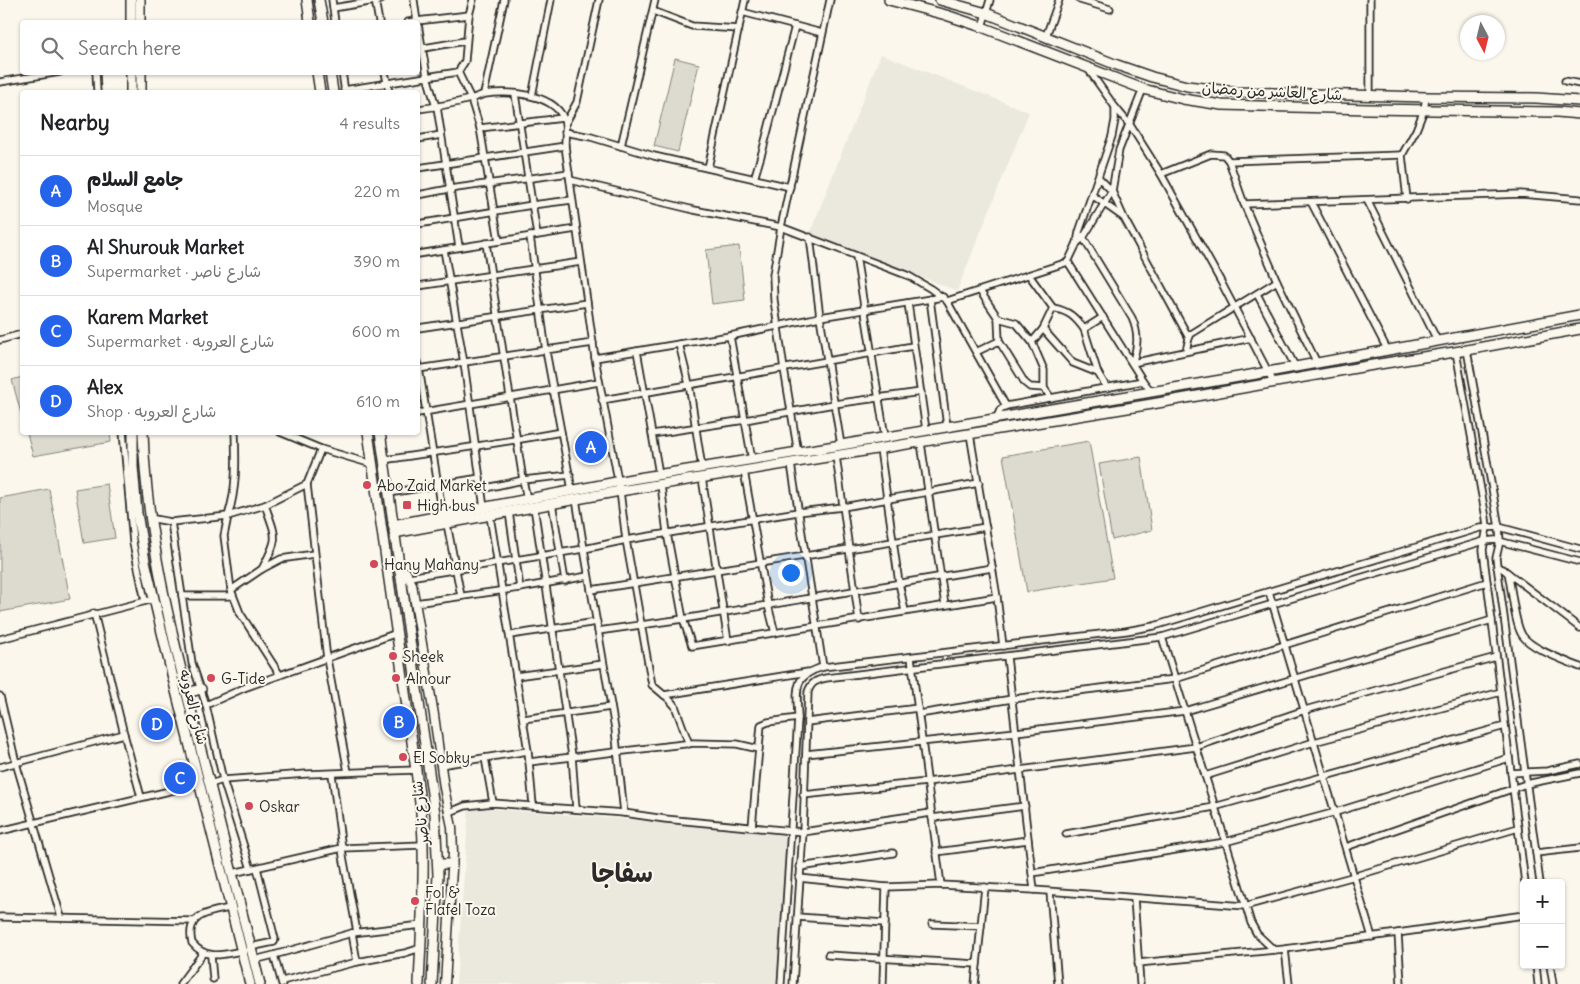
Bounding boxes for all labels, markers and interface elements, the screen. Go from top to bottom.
north arrow [1460,15,1505,60]
search box [20,20,420,75]
icon: search [38,34,66,62]
text: Search here [78,36,181,60]
street label: شارع العاشر من رمضان [1201,78,1343,105]
text: Nearby [40,109,110,136]
text: 4 results [339,113,400,133]
text: جامع السلام [87,167,183,191]
text: A [51,181,61,201]
text: 220 m [354,181,400,201]
text: Mosque [87,196,143,216]
text: Al Shurouk Market [87,235,244,259]
text: B [51,251,61,271]
text: 390 m [353,251,400,271]
text: Supermarket · شارع ناصر [87,261,261,281]
text: Karem Market [87,305,208,329]
text: C [51,321,61,341]
text: 600 m [352,321,400,341]
text: Supermarket · شارع العروبه [87,331,274,351]
text: Alex [87,375,123,399]
text: D [50,391,62,411]
text: 610 m [356,391,400,411]
text: Shop · شارع العروبه [87,401,216,421]
pin: A [575,428,607,466]
place label: Abo Zaid Market [377,476,487,495]
marker: Abo Zaid Market [361,479,373,491]
place label: High bus [417,496,476,515]
marker: High bus [401,499,413,511]
place label: Hany Mahany [384,555,479,574]
marker: Hany Mahany [368,558,380,570]
your location [778,560,804,586]
place label: Sheek [403,647,444,666]
marker: Sheek [387,650,399,662]
street label: شارع العروبه [175,667,213,747]
place label: G-Tide [221,669,266,688]
place label: Alnour [406,669,451,688]
marker: G-Tide [205,672,217,684]
marker: Alnour [390,672,402,684]
pin: B [383,703,415,741]
pin: D [141,705,173,743]
place label: El Sobky [413,748,470,767]
marker: El Sobky [397,751,409,763]
pin: C [164,759,196,797]
street label: شارع ناصر [407,780,434,848]
place label: Oskar [259,797,300,816]
marker: Oskar [243,800,255,812]
district label: سفاجا [591,857,653,889]
map controls [1520,879,1565,969]
button: + [1520,879,1565,924]
place label: Fol & Flafel Toza [425,883,496,919]
marker: Fol & Flafel Toza [409,895,421,907]
button: − [1520,924,1565,969]

